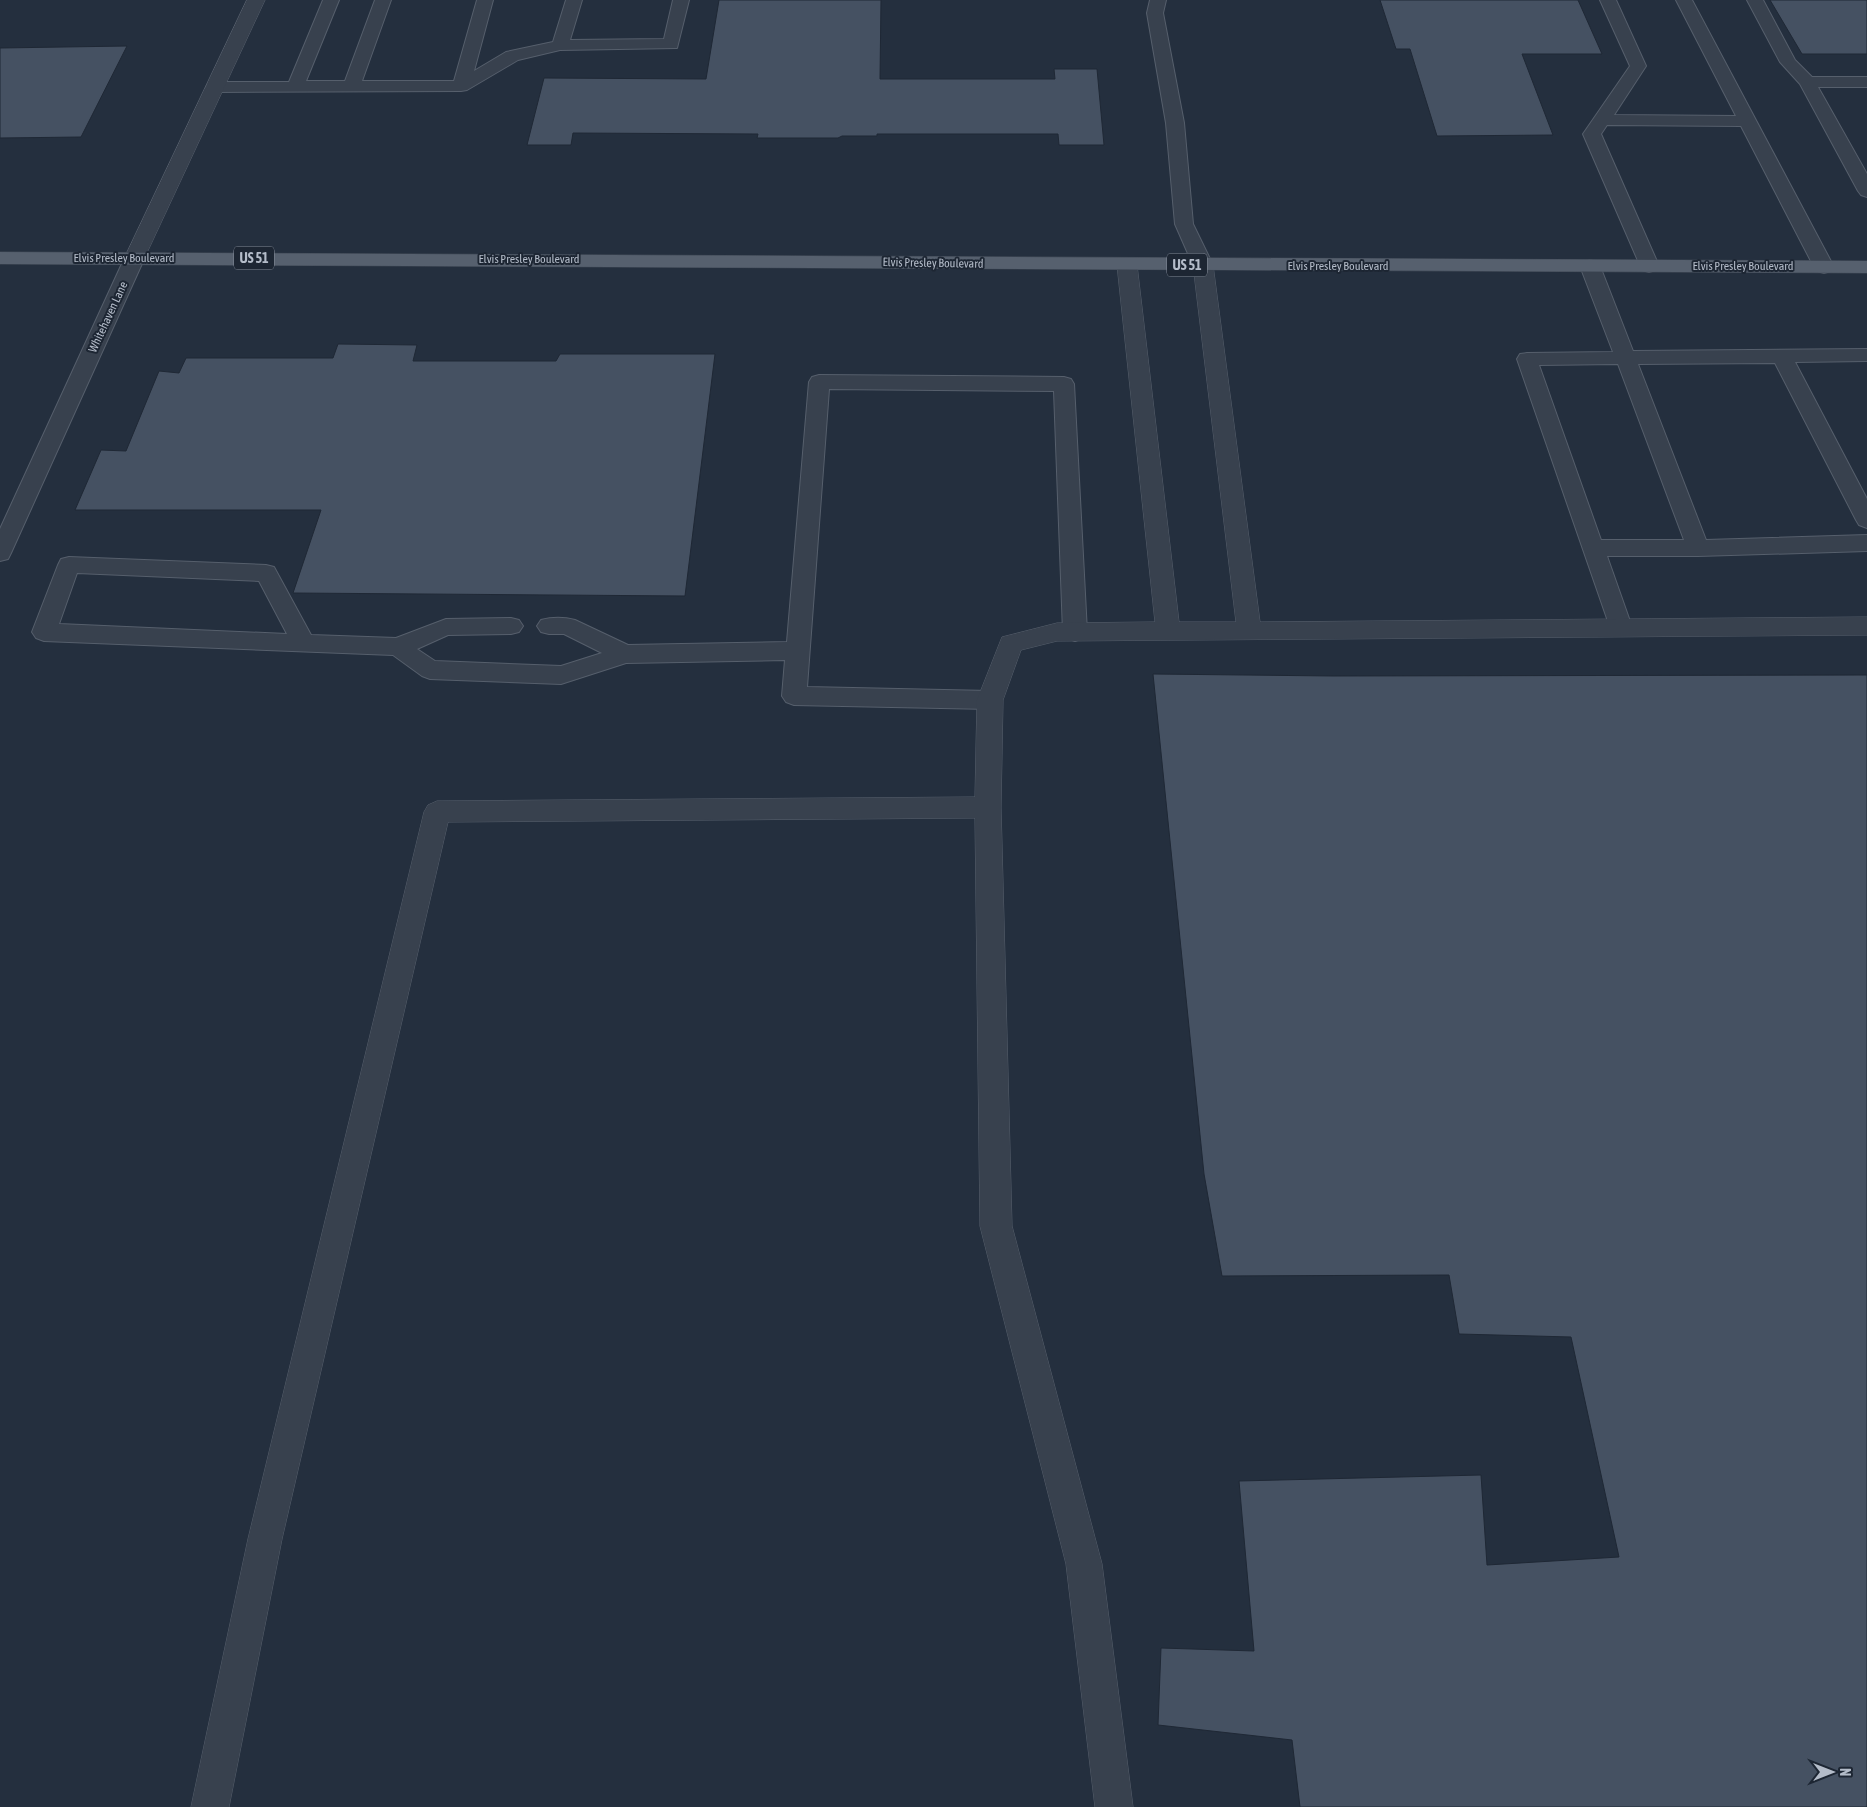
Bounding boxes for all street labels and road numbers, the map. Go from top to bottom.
road number: US 51 [234,247,274,270]
street label: Elvis Presley Boulevard [74,251,174,265]
street label: Elvis Presley Boulevard [479,252,579,266]
road number: US 51 [1167,254,1207,276]
street label: Elvis Presley Boulevard [882,255,984,271]
street label: Elvis Presley Boulevard [1288,259,1388,273]
street label: Elvis Presley Boulevard [1693,259,1793,273]
street label: Whitehaven Lane [85,279,131,355]

